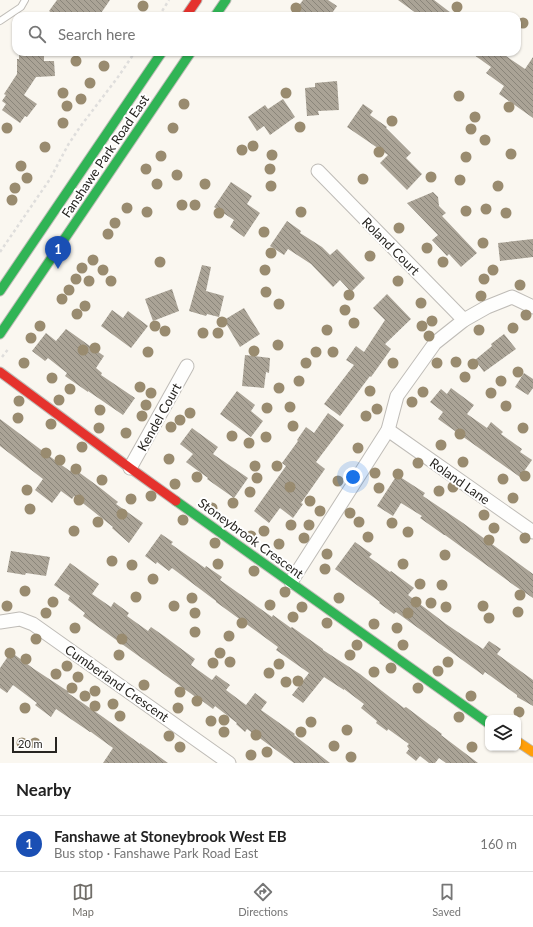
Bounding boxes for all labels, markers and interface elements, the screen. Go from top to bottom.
search box [12,12,521,56]
icon: search [26,23,48,45]
text: Search here [58,25,135,43]
street label: Fanshawe Park Road East [58,91,152,221]
street label: Roland Court [359,214,423,278]
pin: 1 [45,236,71,269]
street label: Kendel Court [134,380,184,454]
street label: Roland Lane [427,454,493,508]
your location [343,467,363,487]
street label: Stoneybrook Crescent [195,494,307,582]
street label: Cumberland Crescent [62,641,172,725]
map controls [485,715,521,751]
button: layers [485,715,521,751]
scale bar [12,735,57,754]
text: 20 m [18,737,43,750]
text: Nearby [16,779,71,800]
text: Fanshawe at Stoneybrook West EB [54,827,287,845]
text: 1 [25,836,33,852]
text: 160 m [480,836,517,852]
text: Bus stop · Fanshawe Park Road East [54,845,258,861]
tab: Map [72,881,94,918]
tab: Directions [238,881,288,918]
tab: Saved [432,881,461,918]

